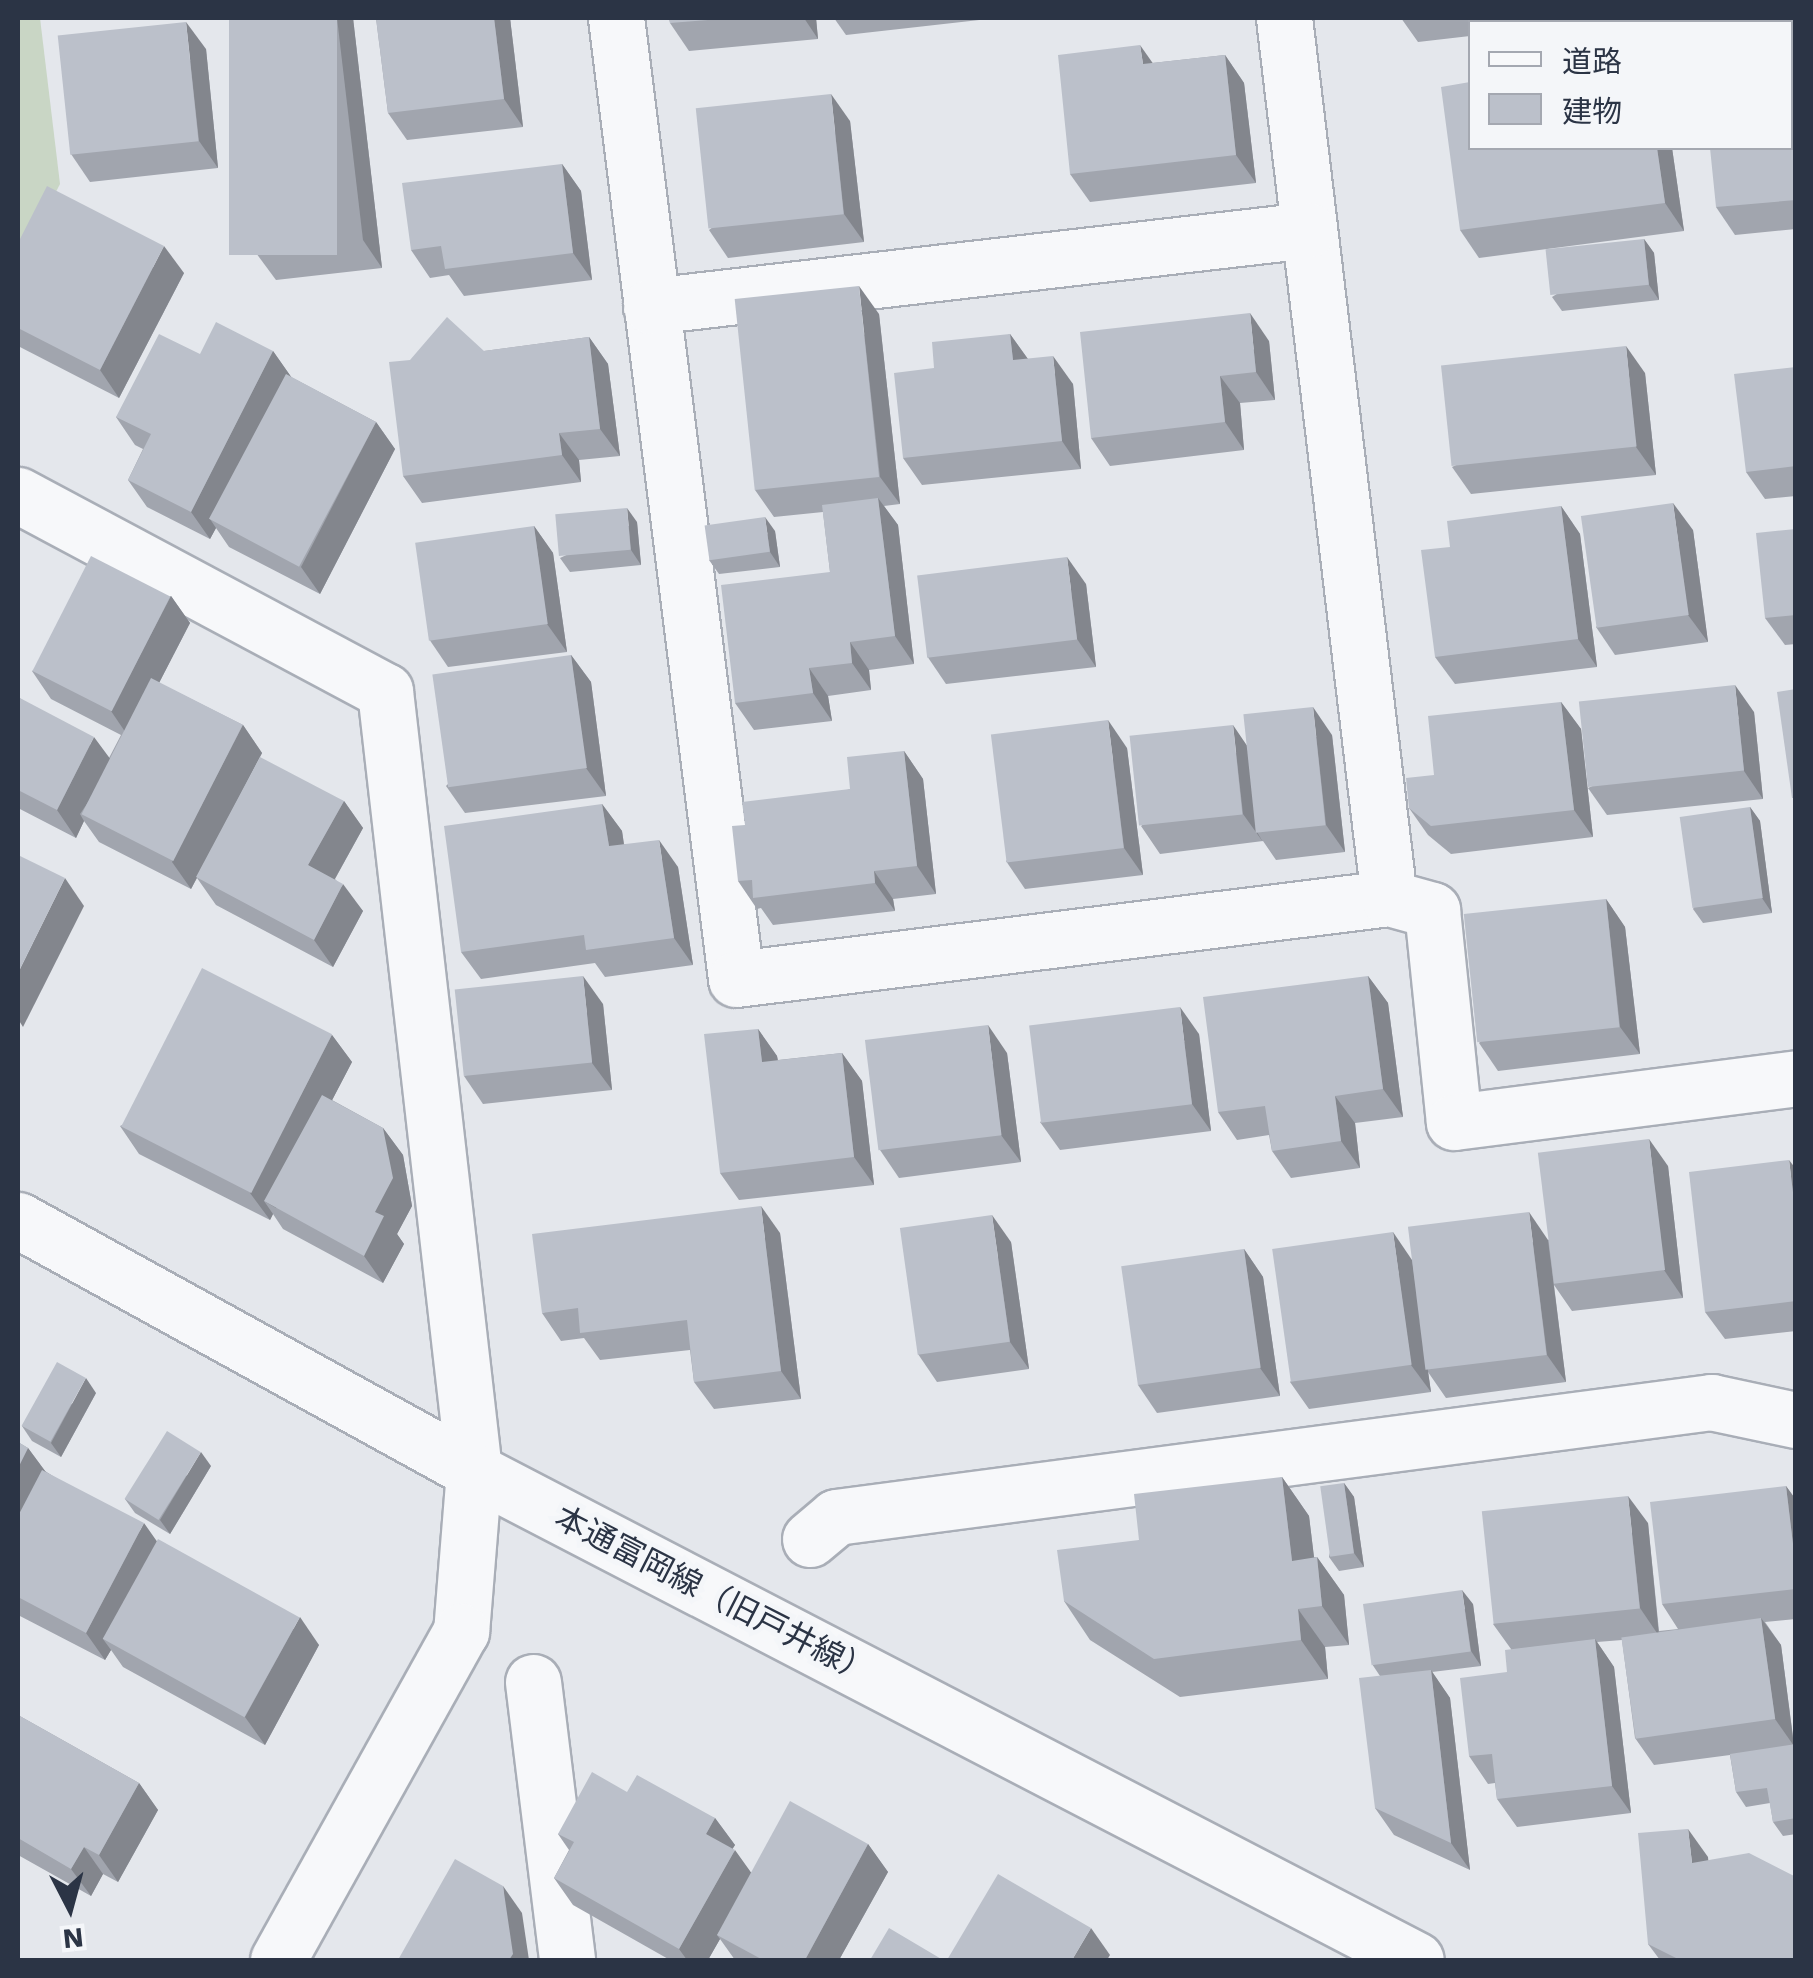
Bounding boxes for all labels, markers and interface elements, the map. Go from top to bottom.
legend [1468,20,1793,150]
text: 道路 [1562,44,1622,79]
text: 建物 [1562,94,1622,129]
street label: 本通富岡線（旧戸井線） [548,1498,880,1692]
north arrow [20,1858,120,1958]
text: N [61,1921,85,1956]

